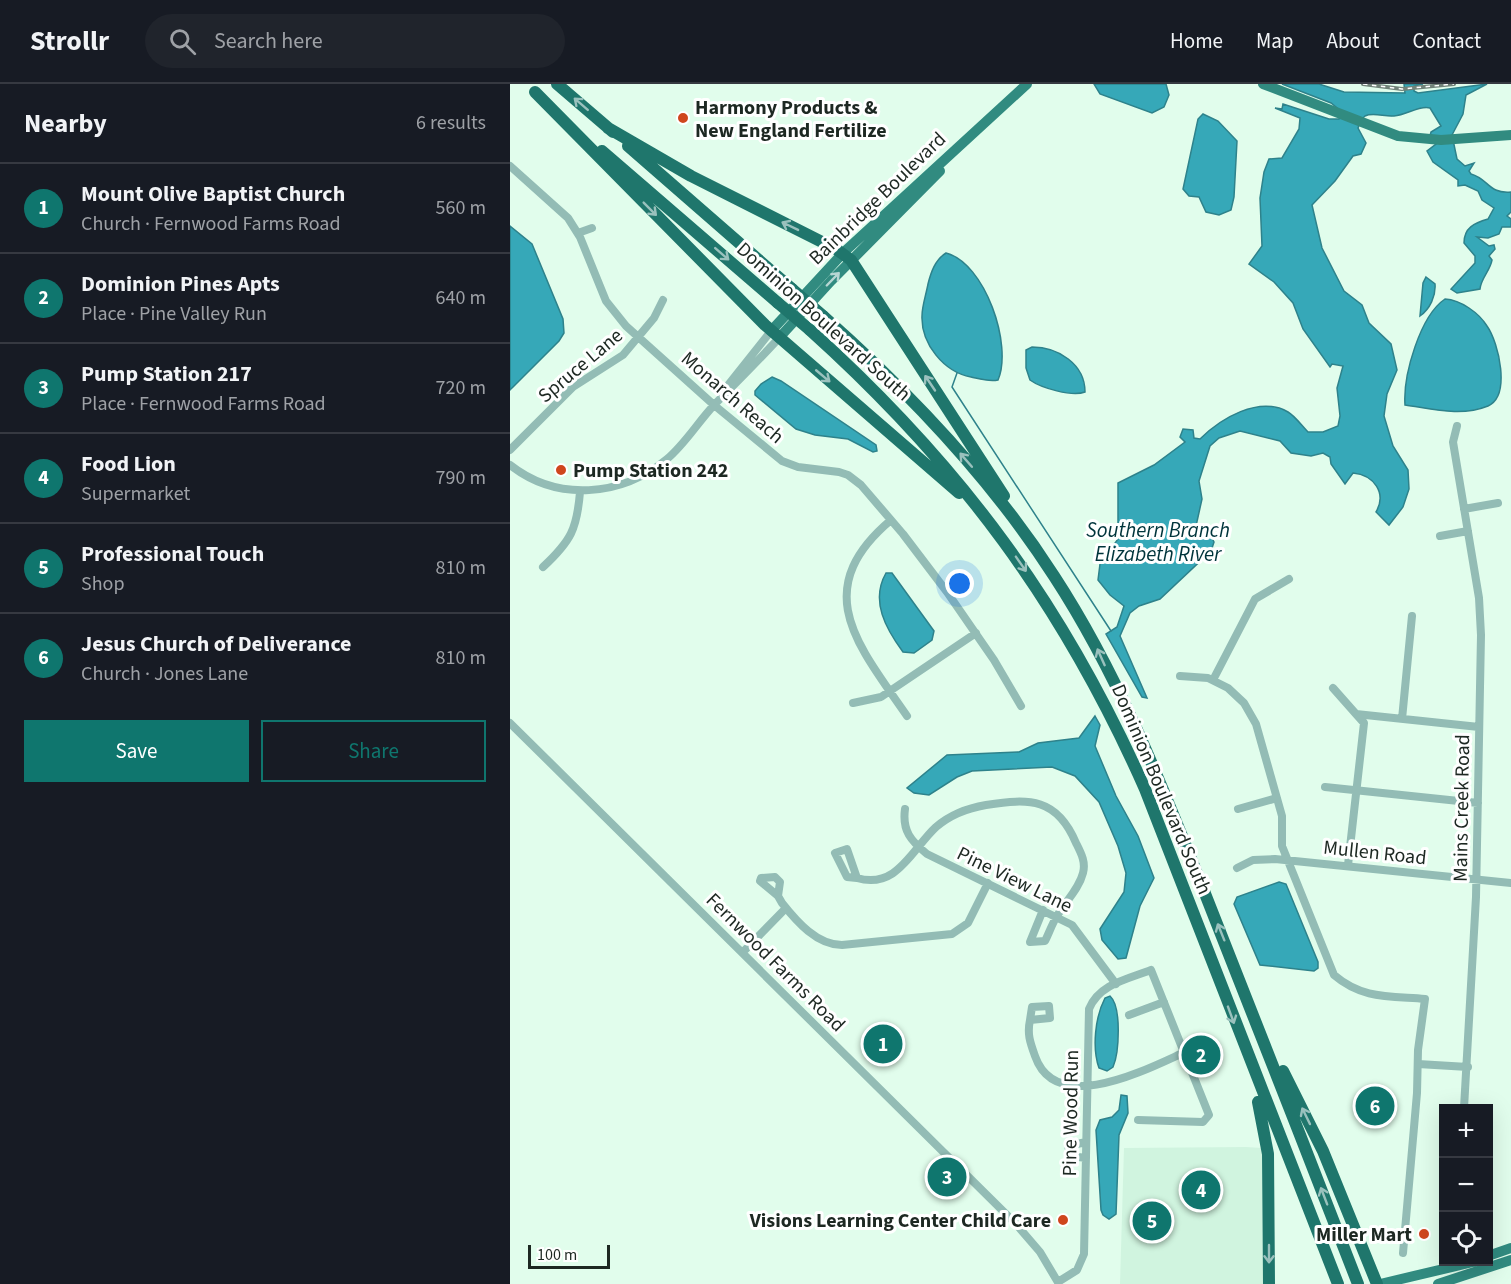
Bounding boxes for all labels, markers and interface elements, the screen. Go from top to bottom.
search box [145,14,565,68]
text: Strollr [30,21,109,61]
icon: search [166,25,199,58]
text: Search here [214,25,323,57]
text: Home [1170,26,1223,56]
text: Map [1256,26,1294,56]
text: About [1327,26,1379,56]
text: Contact [1412,26,1481,56]
place label: Harmony Products & New England Fertilize [695,94,887,145]
one-way arrow [573,98,589,111]
text: Nearby [24,105,107,142]
text: 6 results [416,109,486,137]
marker: Harmony Products & New England Fertilize [676,111,690,125]
street label: Bainbridge Boulevard [803,126,952,272]
text: Mount Olive Baptist Church [81,178,345,210]
text: 1 [38,194,49,222]
text: 560 m [436,194,486,222]
one-way arrow [642,201,657,216]
text: Church · Fernwood Farms Road [81,210,341,238]
one-way arrow [782,220,800,232]
street label: Dominion Boulevard South [730,236,917,408]
one-way arrow [714,248,730,261]
text: Dominion Pines Apts [81,268,280,300]
one-way arrow [825,272,840,287]
text: 2 [38,284,49,312]
text: 640 m [436,284,486,312]
text: Place · Pine Valley Run [81,300,267,328]
street label: Spruce Lane [532,322,629,410]
street label: Monarch Reach [675,345,790,450]
text: Pump Station 217 [81,358,252,390]
one-way arrow [815,369,830,383]
text: 3 [38,374,49,402]
text: 720 m [436,374,486,402]
one-way arrow [924,375,936,391]
text: Place · Fernwood Farms Road [81,390,326,418]
text: Food Lion [81,448,176,480]
one-way arrow [959,453,973,468]
place label: Pump Station 242 [573,457,728,485]
marker: Pump Station 242 [554,463,568,477]
text: 4 [38,464,49,492]
text: 790 m [436,464,486,492]
text: Supermarket [81,480,190,508]
water label: Southern Branch Elizabeth River [1086,515,1230,569]
text: Professional Touch [81,538,264,570]
text: 5 [38,554,49,582]
text: 810 m [436,554,486,582]
one-way arrow [1015,556,1028,573]
your location [945,569,974,598]
text: Shop [81,570,125,598]
text: Jesus Church of Deliverance [81,628,352,660]
text: 6 [38,644,49,672]
text: 810 m [436,644,486,672]
one-way arrow [1094,648,1105,666]
text: Church · Jones Lane [81,660,248,688]
street label: Dominion Boulevard South [1104,680,1218,899]
button: Save [24,720,249,782]
button: Share [261,720,486,782]
street label: Mains Creek Road [1447,734,1477,882]
street label: Mullen Road [1322,834,1428,872]
street label: Pine View Lane [952,840,1077,920]
street label: Fernwood Farms Road [699,887,851,1039]
one-way arrow [1215,923,1226,941]
one-way arrow [1227,1005,1238,1024]
pin: 1 [864,1022,902,1066]
pin: 2 [1182,1032,1220,1078]
street label: Pine Wood Run [1056,1049,1086,1177]
pin: 6 [1356,1084,1394,1128]
map controls [1439,1104,1493,1266]
button: + [1439,1104,1493,1158]
one-way arrow [1299,1108,1311,1126]
pin: 3 [928,1154,966,1200]
button: − [1439,1158,1493,1212]
pin: 4 [1182,1168,1220,1212]
one-way arrow [1318,1188,1329,1206]
pin: 5 [1132,1198,1172,1244]
place label: Visions Learning Center Child Care [749,1207,1051,1235]
button: locate [1439,1212,1493,1266]
marker: Visions Learning Center Child Care [1056,1213,1070,1227]
place label: Miller Mart [1316,1221,1412,1249]
marker: Miller Mart [1417,1227,1431,1241]
scale bar [528,1242,610,1270]
text: 100 m [537,1244,577,1266]
one-way arrow [1263,1244,1275,1264]

